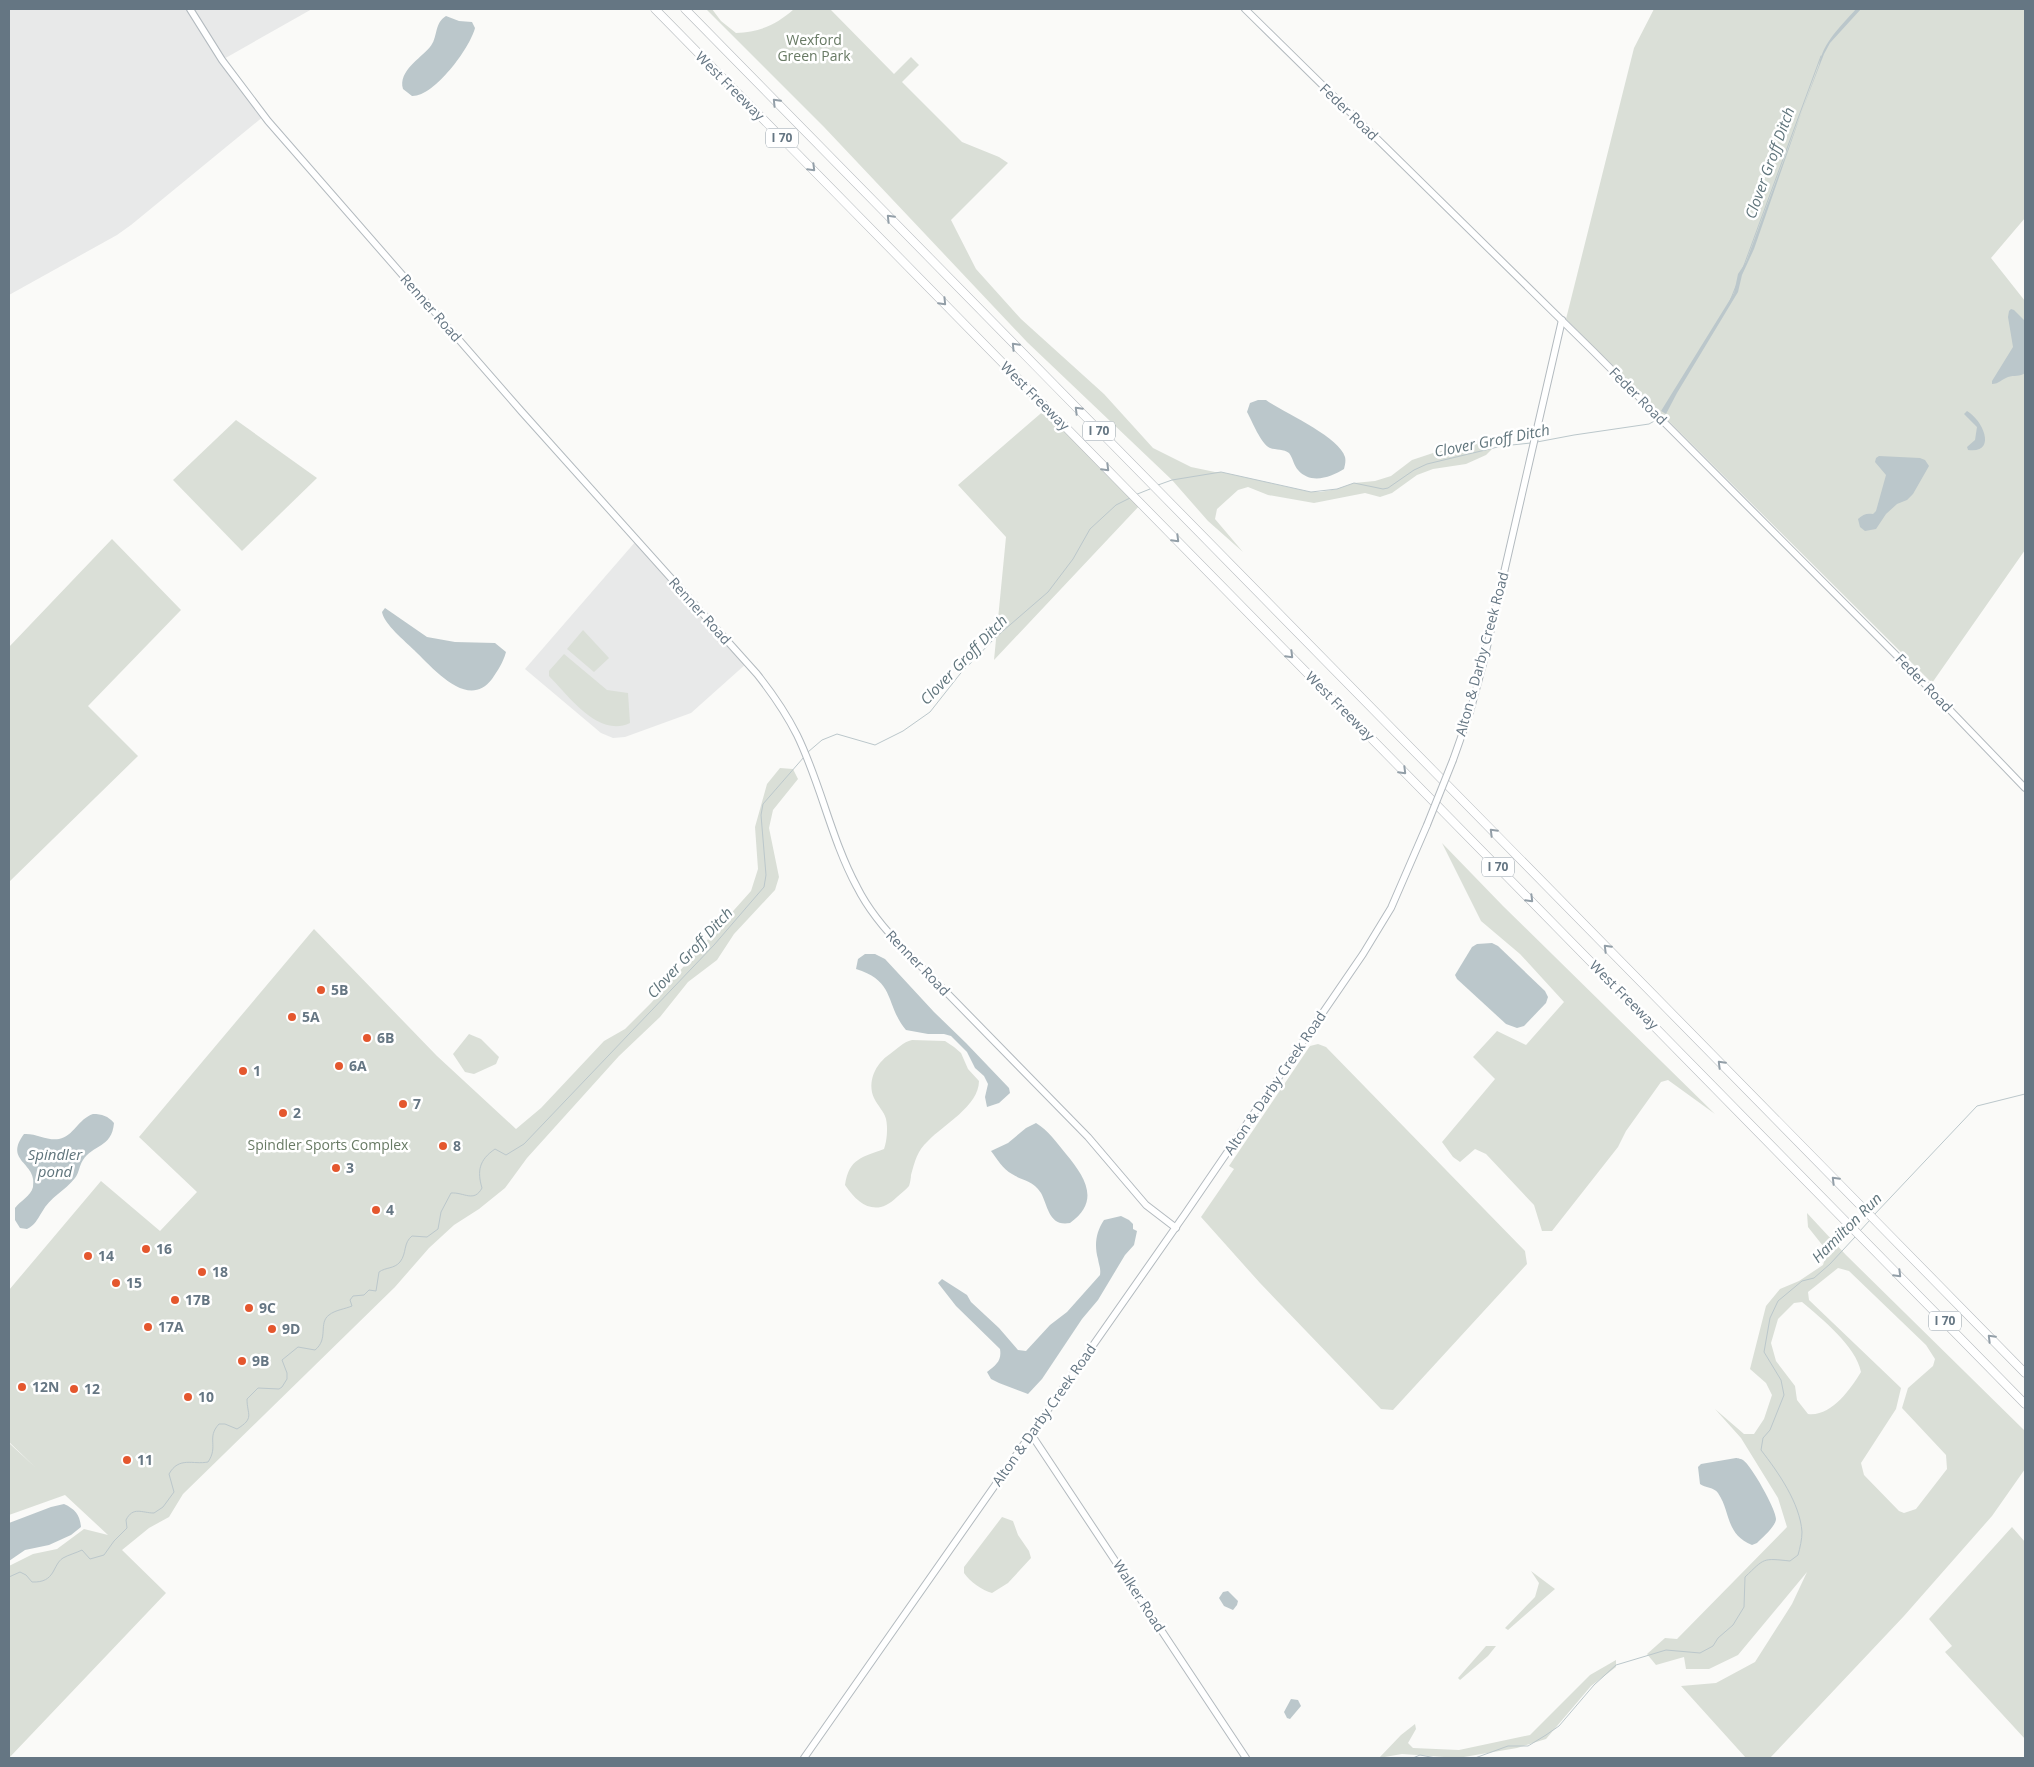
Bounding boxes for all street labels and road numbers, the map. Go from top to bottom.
street label: West Freeway [692,47,770,125]
street label: Feder Road [1316,79,1383,144]
road number: I 70 [766,128,798,148]
street label: Renner Road [397,270,466,346]
street label: West Freeway [997,357,1075,435]
street label: Feder Road [1605,363,1671,429]
road number: I 70 [1083,422,1115,441]
street label: Alton & Darby Creek Road [1450,570,1513,738]
street label: Renner Road [665,573,736,648]
street label: Feder Road [1892,649,1957,716]
street label: West Freeway [1302,667,1380,745]
road number: I 70 [1482,858,1514,876]
street label: Renner Road [882,926,954,1000]
street label: West Freeway [1586,956,1664,1034]
street label: Alton & Darby Creek Road [1219,1007,1330,1158]
road number: I 70 [1929,1312,1961,1330]
street label: Alton & Darby Creek Road [987,1340,1100,1490]
street label: Walker Road [1109,1556,1170,1635]

